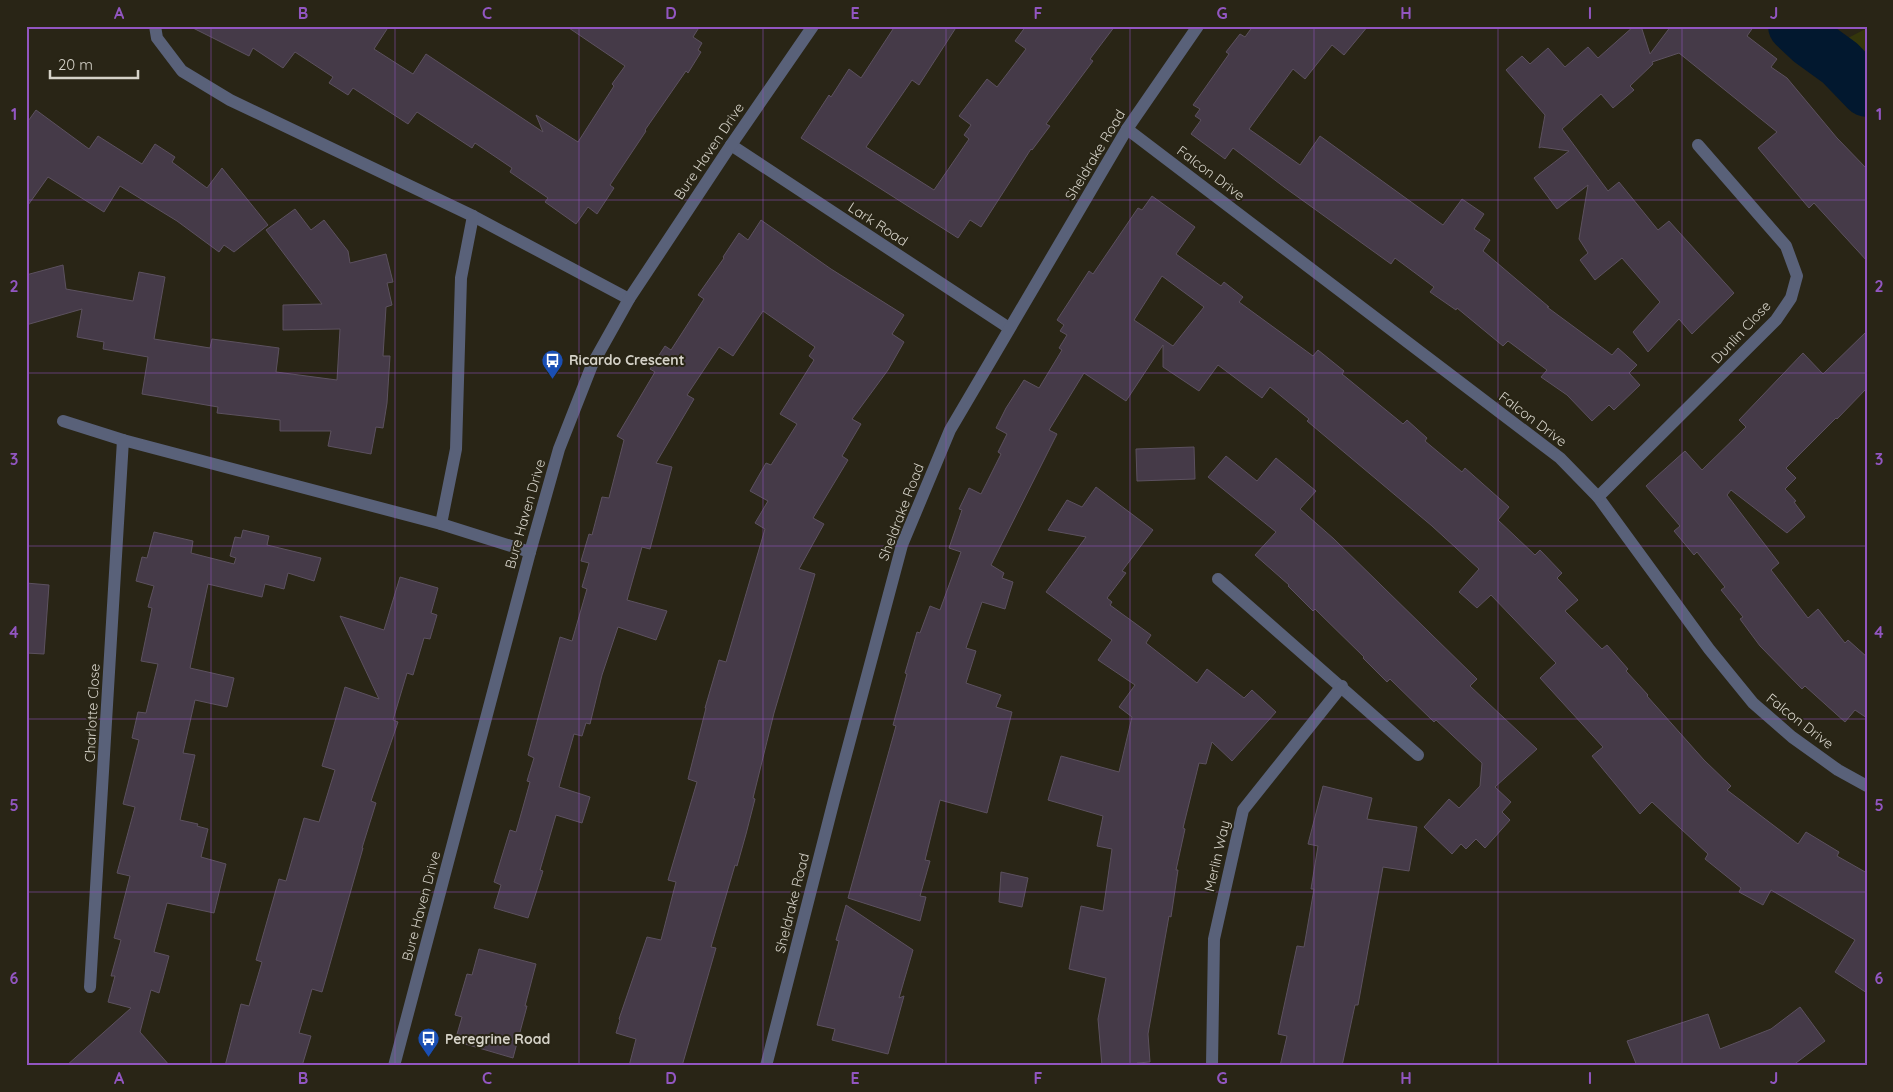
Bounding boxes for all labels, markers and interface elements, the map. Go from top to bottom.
text: A [114,3,125,23]
text: B [298,3,308,23]
text: C [482,3,492,23]
text: D [665,3,677,23]
text: E [850,3,860,23]
text: F [1034,3,1043,23]
text: G [1216,3,1228,23]
text: H [1400,3,1412,23]
text: I [1588,3,1592,23]
text: J [1770,3,1778,23]
scale bar [50,48,138,80]
text: 20 m [58,55,93,74]
street label: Bure Haven Drive [670,99,748,203]
text: 1 [11,104,17,124]
text: 1 [1876,104,1882,124]
street label: Sheldrake Road [1061,106,1129,204]
street label: Falcon Drive [1173,142,1249,204]
street label: Lark Road [845,198,911,250]
text: 2 [9,276,19,296]
text: 2 [1874,276,1884,296]
street label: Dunlin Close [1707,297,1775,367]
bus stop icon: Ricardo Crescent [541,348,565,379]
place label: Ricardo Crescent [569,351,685,369]
street label: Falcon Drive [1495,388,1571,450]
text: 3 [10,449,18,469]
text: 3 [1875,449,1883,469]
street label: Bure Haven Drive [501,457,549,571]
street label: Sheldrake Road [874,461,928,563]
text: 4 [9,622,19,642]
text: 4 [1874,622,1884,642]
street label: Charlotte Close [80,663,104,763]
street label: Falcon Drive [1763,689,1837,753]
text: 5 [9,795,19,815]
text: 5 [1874,795,1884,815]
street label: Merlin Way [1200,818,1234,894]
street label: Bure Haven Drive [398,849,444,963]
street label: Sheldrake Road [771,851,813,955]
text: 6 [10,968,19,988]
text: 6 [1875,968,1884,988]
bus stop icon: Peregrine Road [417,1027,441,1058]
place label: Peregrine Road [445,1030,550,1048]
text: A [114,1068,125,1088]
text: B [298,1068,308,1088]
text: C [482,1068,492,1088]
text: D [665,1068,677,1088]
text: E [850,1068,860,1088]
text: F [1034,1068,1043,1088]
text: G [1216,1068,1228,1088]
text: H [1400,1068,1412,1088]
text: I [1588,1068,1592,1088]
text: J [1770,1068,1778,1088]

